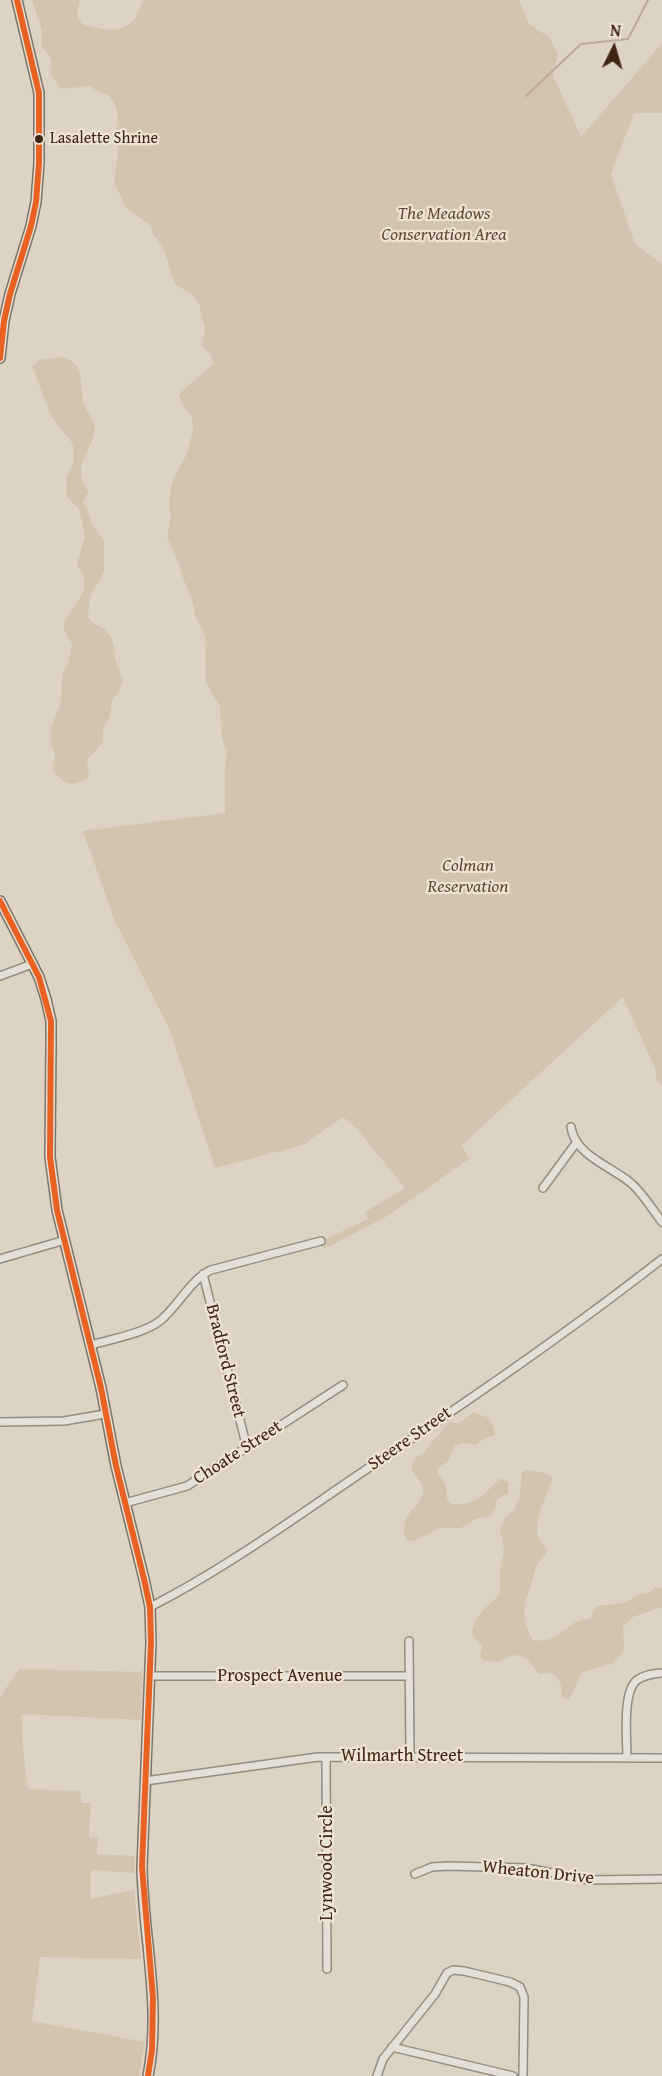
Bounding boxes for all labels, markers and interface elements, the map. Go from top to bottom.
north arrow [584,18,644,78]
text: N [609,18,622,42]
place label: Lasalette Shrine [50,129,158,149]
marker: Lasalette Shrine [33,133,45,145]
park label: The Meadows Conservation Area [381,203,507,246]
park label: Colman Reservation [428,855,508,898]
street label: Bradford Street [200,1302,250,1420]
street label: Steere Street [364,1402,456,1476]
street label: Choate Street [189,1416,287,1490]
street label: Prospect Avenue [218,1665,342,1687]
street label: Wilmarth Street [341,1745,463,1767]
street label: Lynwood Circle [316,1805,338,1921]
street label: Wheaton Drive [481,1856,595,1890]

